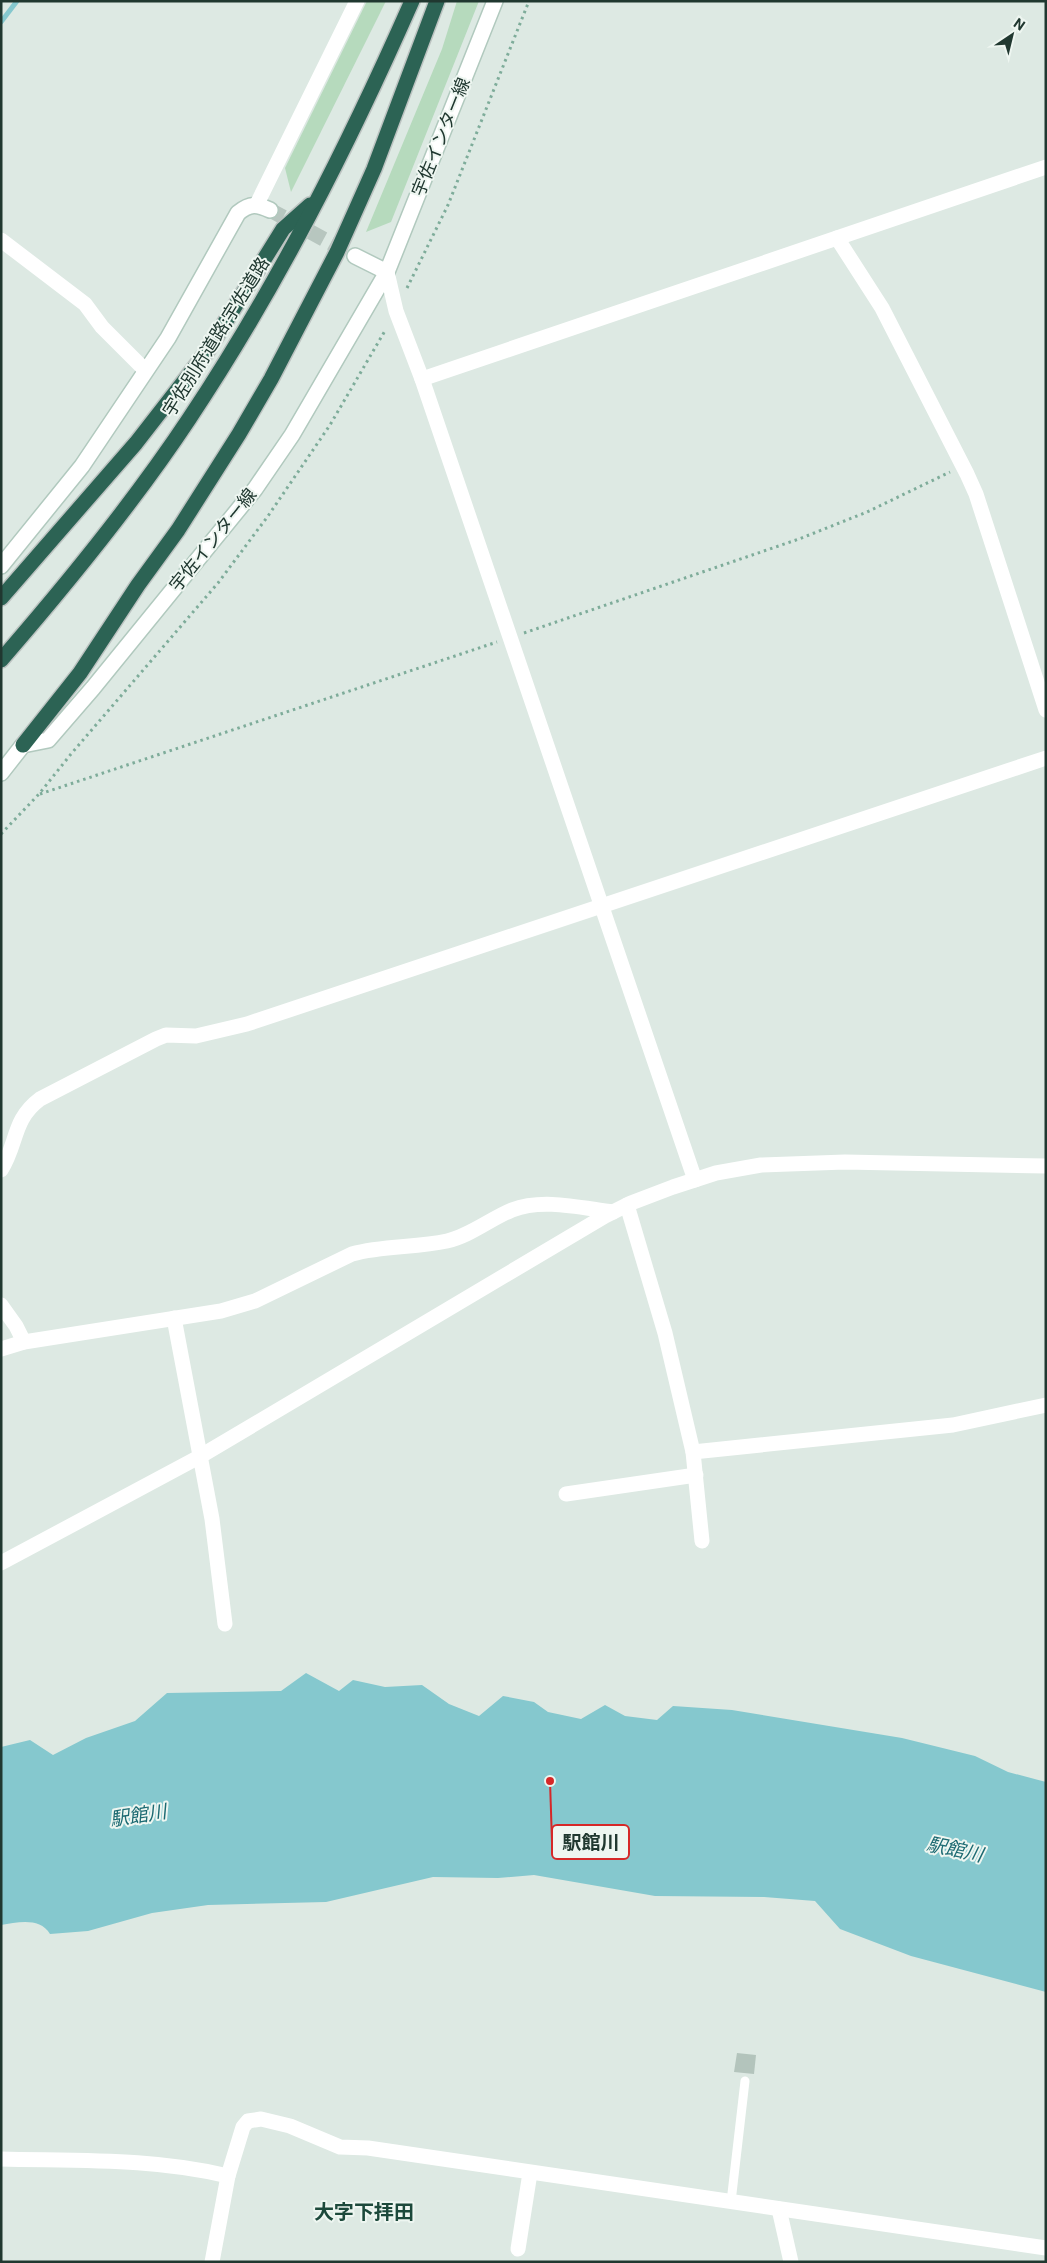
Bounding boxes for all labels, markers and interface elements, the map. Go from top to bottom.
north arrow [987,10,1037,60]
text: N [1011,15,1028,34]
street label: 宇佐インター線 [407,74,474,199]
street label: 宇佐別府道路;宇佐道路 [158,253,273,420]
street label: 宇佐インター線 [165,484,260,595]
water label: 駅館川 [108,1799,170,1831]
callout: 駅館川 [552,1825,629,1859]
text: 駅館川 [562,1831,620,1854]
water label: 駅館川 [925,1832,987,1867]
district label: 大字下拝田 [314,2200,414,2224]

